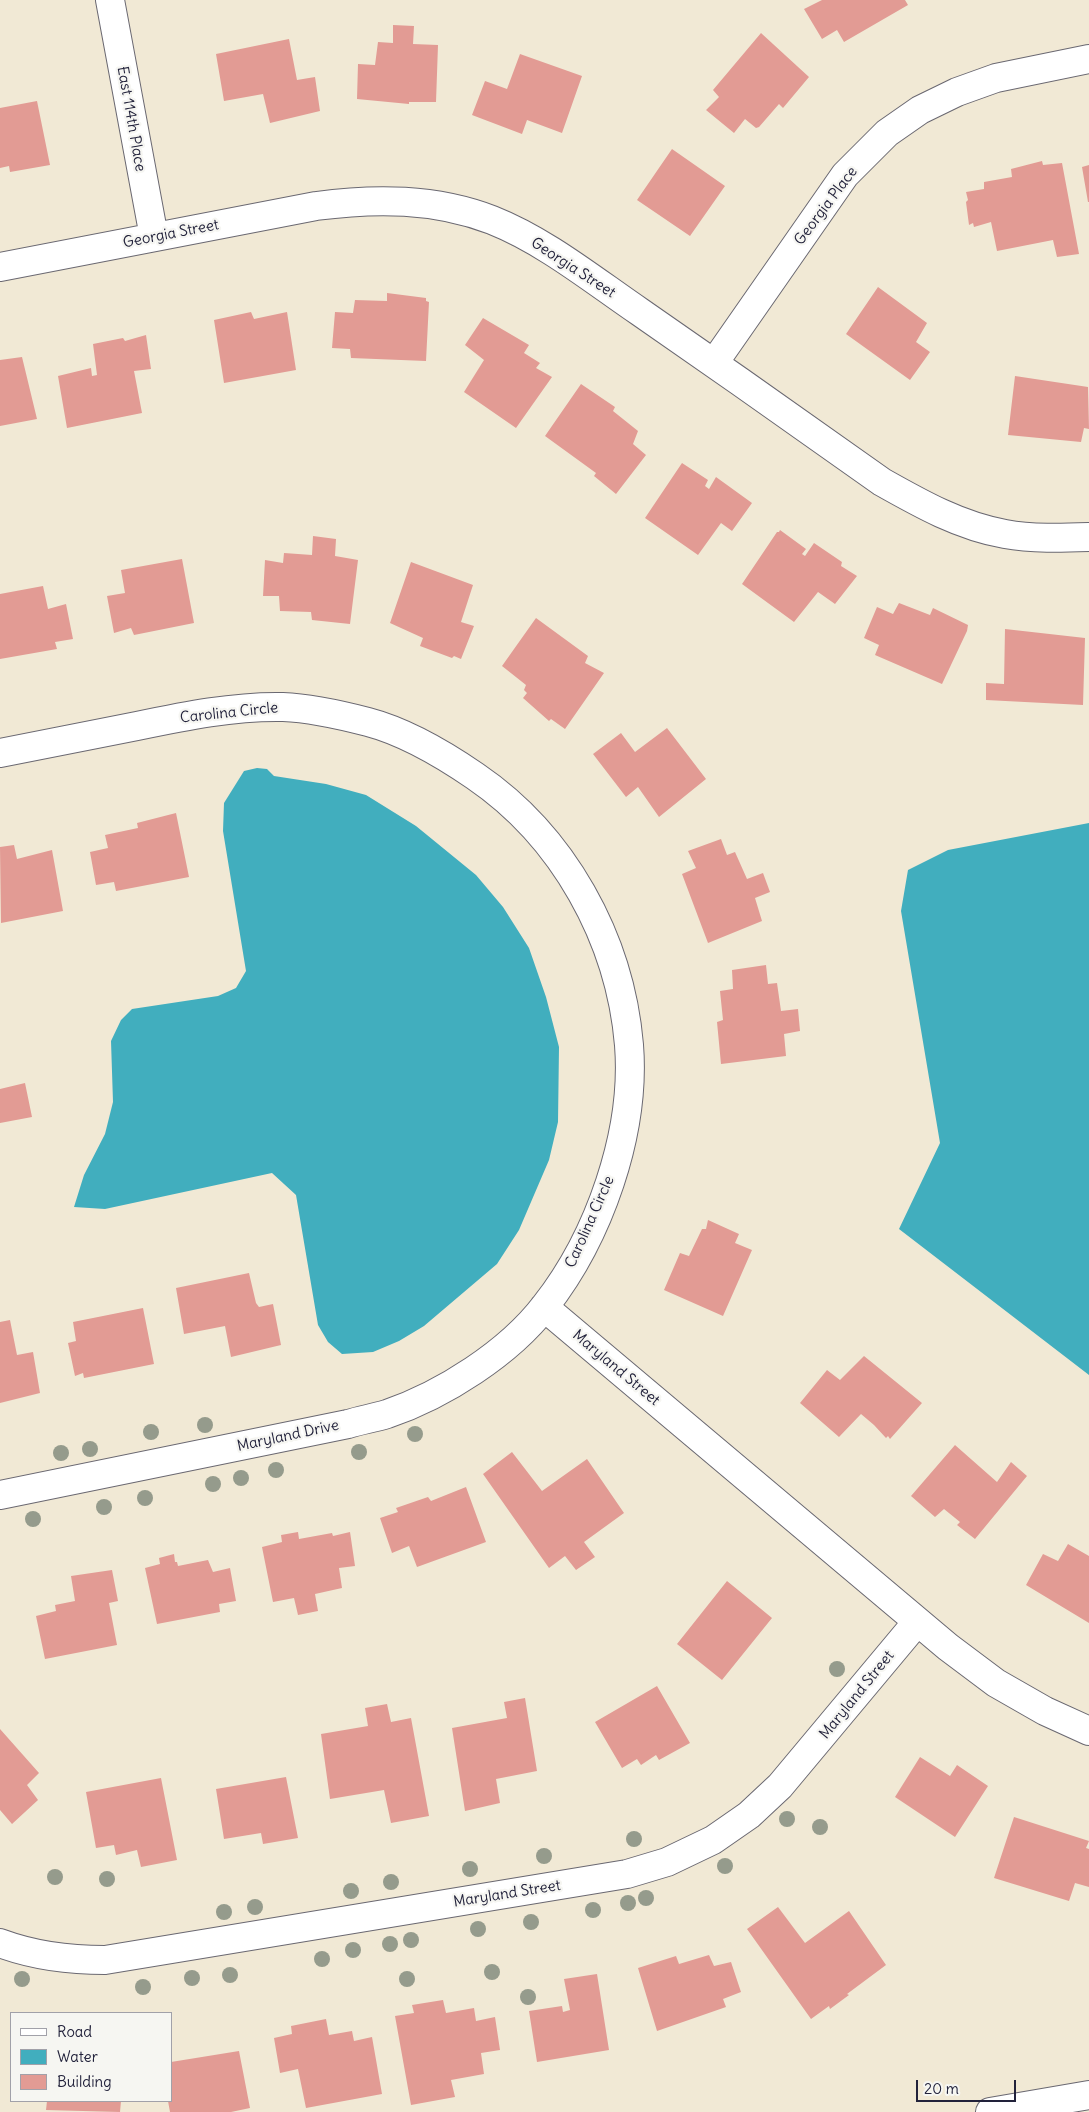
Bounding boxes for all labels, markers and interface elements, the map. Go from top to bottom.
street label: East 114th Place [113,65,149,173]
street label: Georgia Place [791,163,861,249]
street label: Georgia Street [122,216,220,252]
street label: Georgia Street [527,234,619,302]
street label: Carolina Circle [179,699,279,727]
street label: Carolina Circle [562,1173,618,1271]
street label: Maryland Street [569,1326,663,1410]
street label: Maryland Drive [235,1416,341,1456]
street label: Maryland Street [816,1647,898,1743]
street label: Maryland Street [452,1877,562,1911]
legend [10,2012,172,2102]
text: Road [57,2022,92,2041]
text: Water [57,2047,98,2066]
scale bar [919,2070,1019,2102]
text: Building [57,2072,112,2091]
text: 20 m [924,2079,959,2098]

